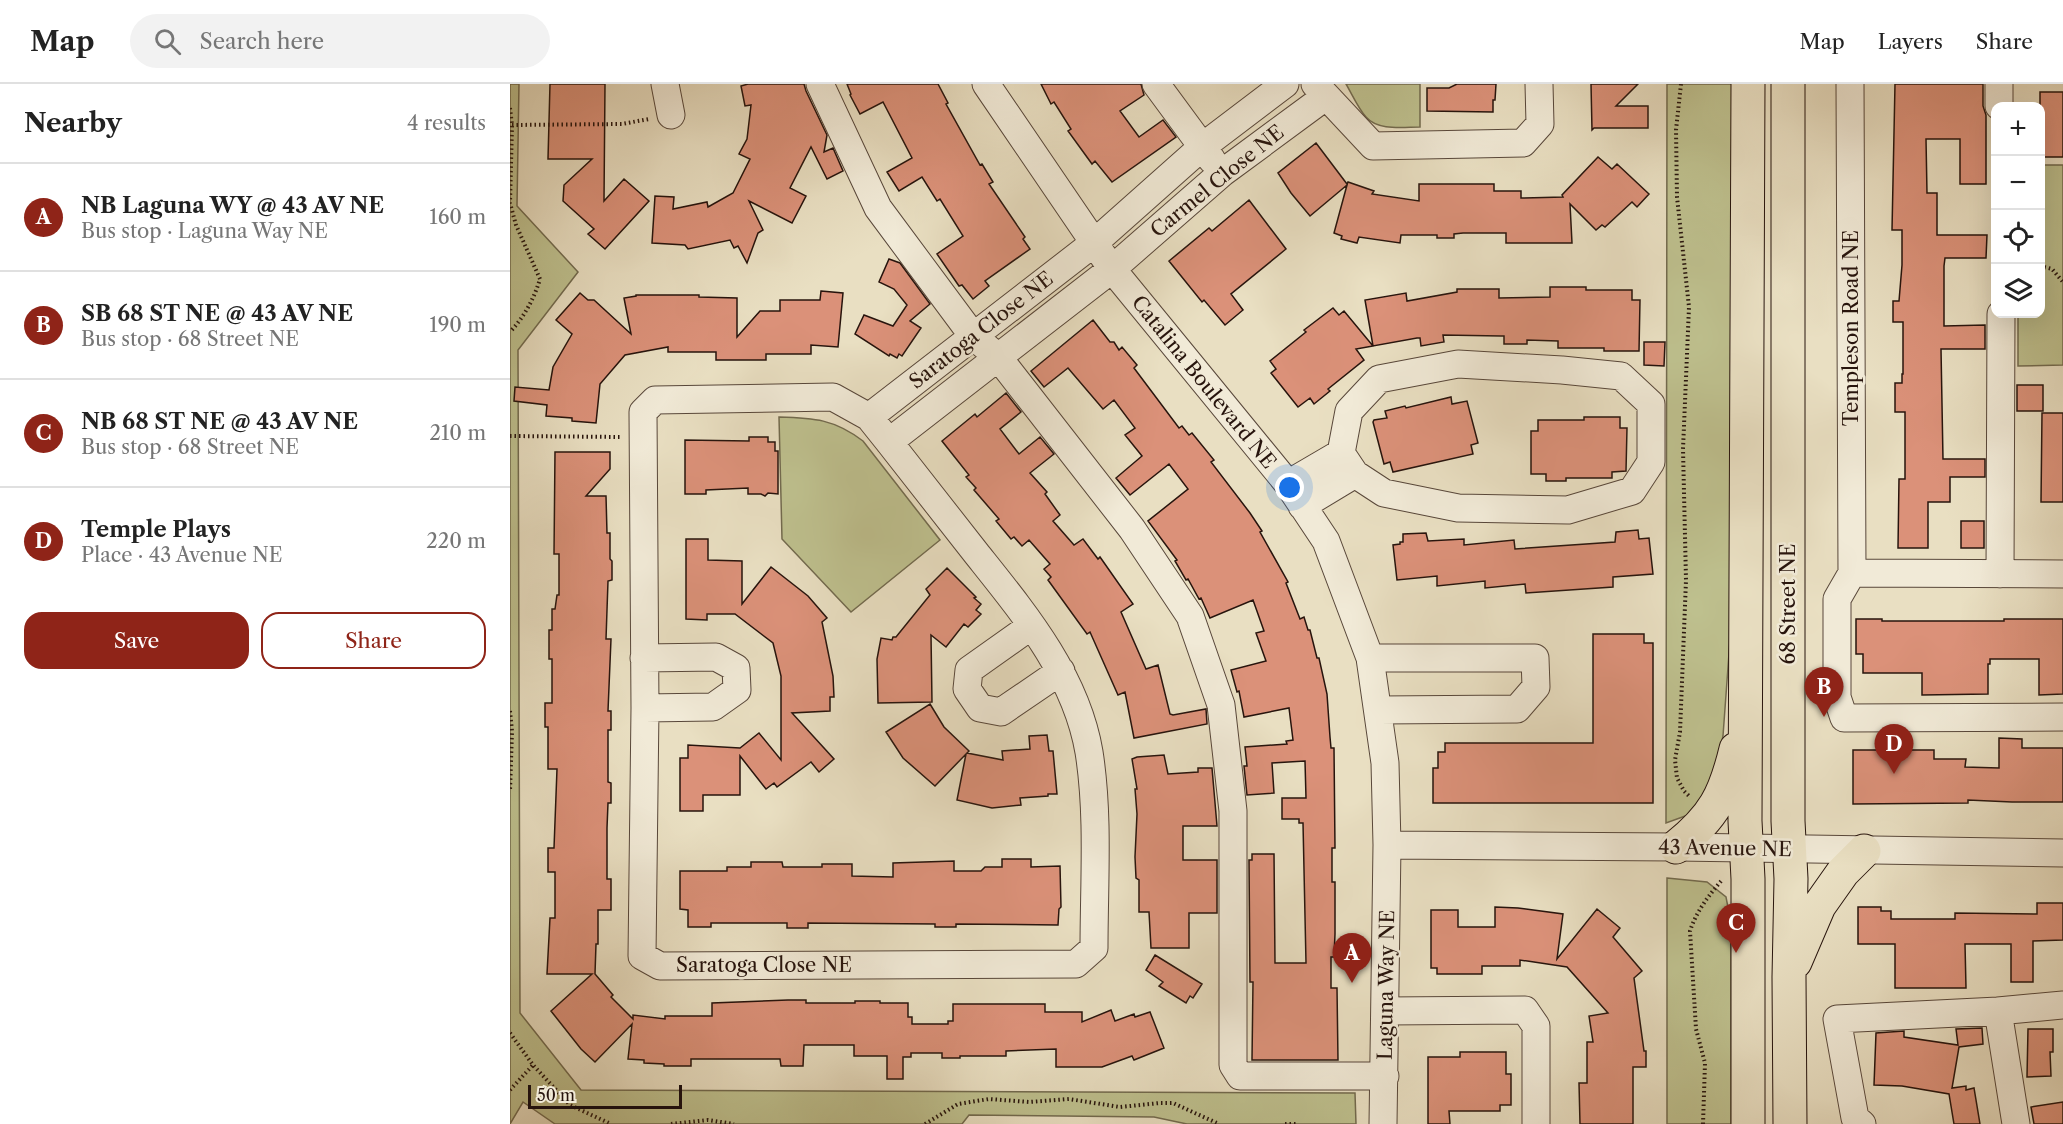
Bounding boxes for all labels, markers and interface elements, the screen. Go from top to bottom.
search box [130,14,550,68]
text: Map [30,24,94,58]
icon: search [151,25,184,58]
text: Search here [199,28,324,55]
text: Map [1800,29,1845,54]
text: Layers [1878,29,1943,54]
text: Share [1976,29,2033,54]
map controls [1991,102,2045,318]
button: + [1991,102,2045,156]
text: Nearby [24,107,122,139]
text: 4 results [407,111,486,135]
street label: Carmel Close NE [1145,120,1289,242]
button: − [1991,156,2045,210]
text: NB Laguna WY @ 43 AV NE [81,192,384,219]
text: A [36,205,51,229]
text: 160 m [429,205,486,229]
button: locate [1991,210,2045,264]
text: Bus stop · Laguna Way NE [81,219,328,243]
street label: Templeson Road NE [1839,230,1863,426]
button: layers [1991,264,2045,318]
street label: Saratoga Close NE [904,266,1058,394]
street label: Catalina Boulevard NE [1127,291,1281,473]
text: SB 68 ST NE @ 43 AV NE [81,300,353,327]
text: B [36,313,51,337]
text: 190 m [429,313,486,337]
text: Bus stop · 68 Street NE [81,327,299,351]
text: NB 68 ST NE @ 43 AV NE [81,408,358,435]
text: C [35,421,52,445]
text: 210 m [429,421,486,445]
text: Bus stop · 68 Street NE [81,435,299,459]
your location [1275,473,1304,502]
text: Temple Plays [81,516,231,543]
text: D [35,529,52,553]
text: 220 m [426,529,486,553]
text: Place · 43 Avenue NE [81,543,283,567]
street label: 68 Street NE [1776,543,1800,665]
button: Save [24,612,249,669]
button: Share [261,612,486,669]
pin: B [1804,668,1844,717]
pin: D [1874,724,1914,774]
street label: 43 Avenue NE [1658,835,1792,861]
pin: C [1716,904,1756,953]
street label: Laguna Way NE [1373,910,1399,1060]
pin: A [1332,934,1372,983]
street label: Saratoga Close NE [676,953,852,977]
scale bar [528,1082,682,1110]
text: 50 m [537,1085,575,1105]

